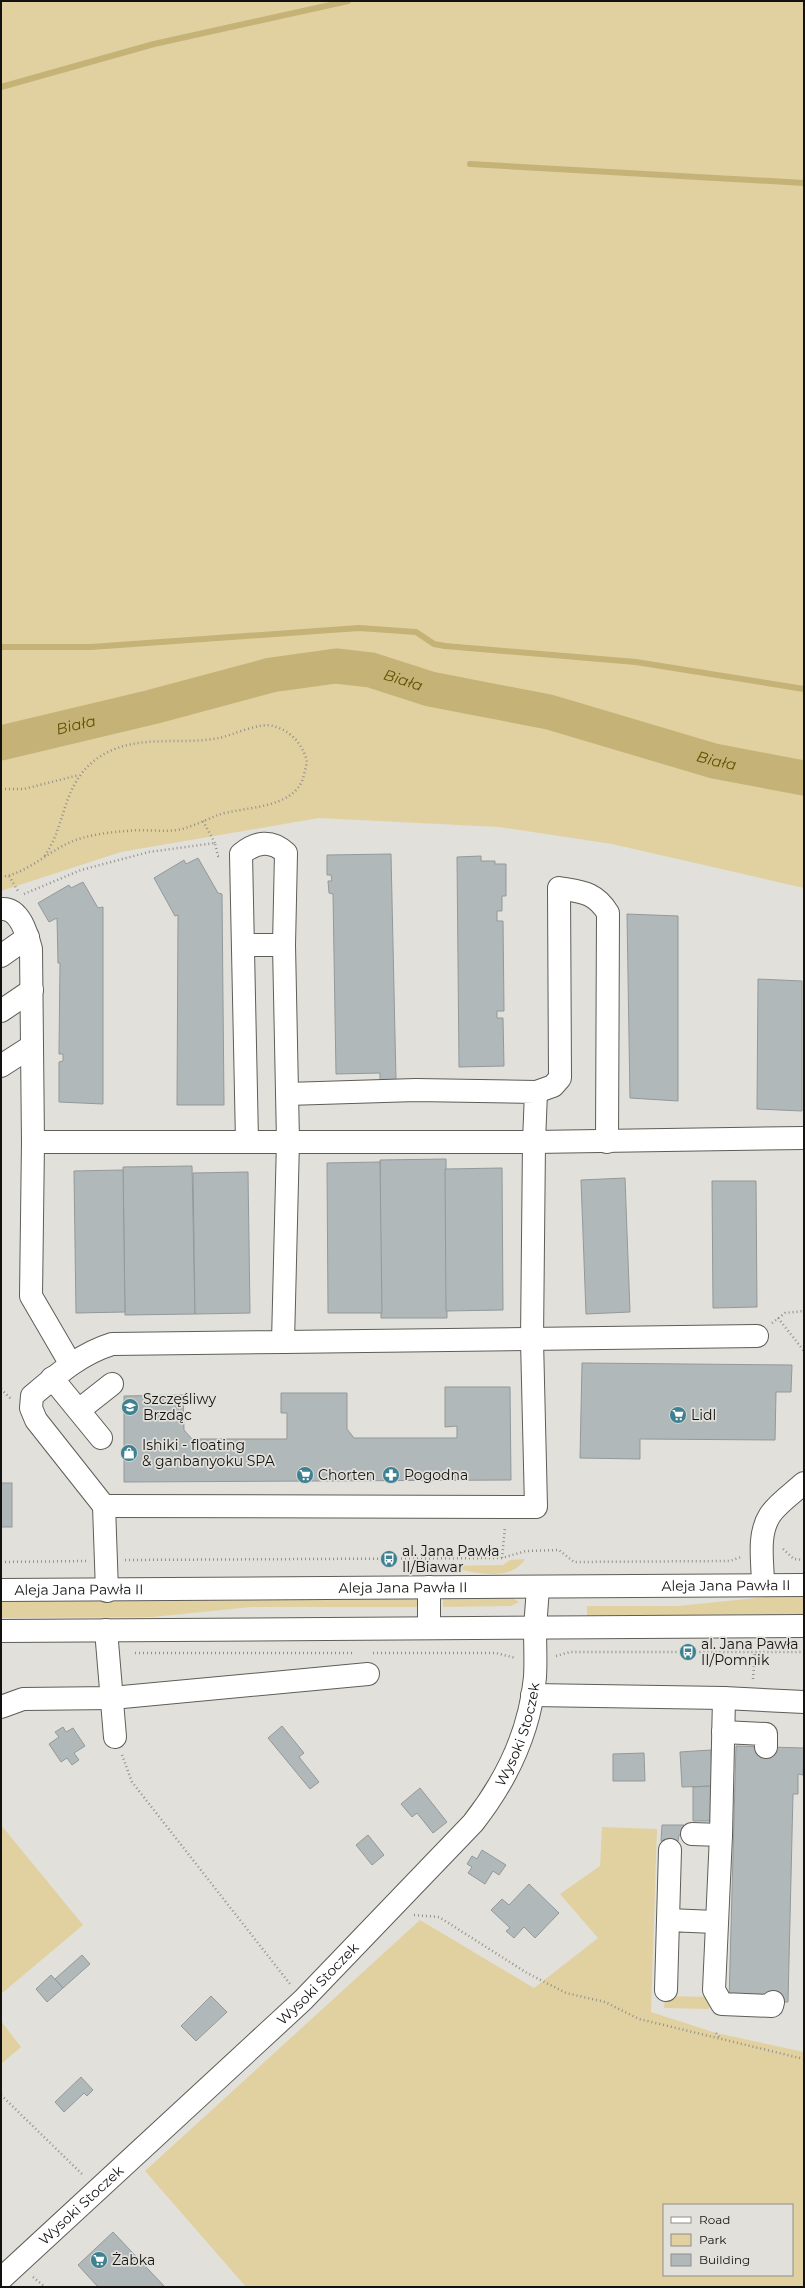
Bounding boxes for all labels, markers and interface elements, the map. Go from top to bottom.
water label: Biała [381,665,425,695]
water label: Biała [54,711,98,739]
water label: Biała [694,746,738,774]
place label: Szczęśliwy Brzdąc [143,1390,216,1424]
school or university icon: Szczęśliwy Brzdąc [120,1397,140,1417]
supermarket icon: Lidl [668,1405,688,1425]
place label: Lidl [691,1406,716,1424]
place label: Ishiki - floating & ganbanyoku SPA [142,1436,276,1470]
shop icon: Ishiki - floating & ganbanyoku SPA [119,1443,139,1463]
supermarket icon: Chorten [295,1465,315,1485]
pharmacy icon: Pogodna [381,1465,401,1485]
place label: Chorten [318,1466,375,1484]
place label: Pogodna [404,1466,468,1484]
place label: al. Jana Pawła II/Biawar [402,1542,500,1576]
bus stop icon: al. Jana Pawła II/Biawar [379,1549,399,1569]
street label: Aleja Jana Pawła II [661,1576,791,1595]
street label: Aleja Jana Pawła II [338,1578,468,1597]
street label: Aleja Jana Pawła II [14,1580,144,1599]
place label: al. Jana Pawła II/Pomnik [701,1635,799,1669]
bus stop icon: al. Jana Pawła II/Pomnik [678,1642,698,1662]
street label: Wysoki Stoczek [491,1681,543,1789]
street label: Wysoki Stoczek [273,1938,363,2029]
street label: Wysoki Stoczek [35,2161,128,2249]
legend [663,2204,793,2276]
text: Road [699,2212,730,2227]
text: Park [699,2232,727,2247]
supermarket icon: Żabka [89,2250,109,2270]
place label: Żabka [112,2251,155,2269]
text: Building [699,2252,750,2267]

